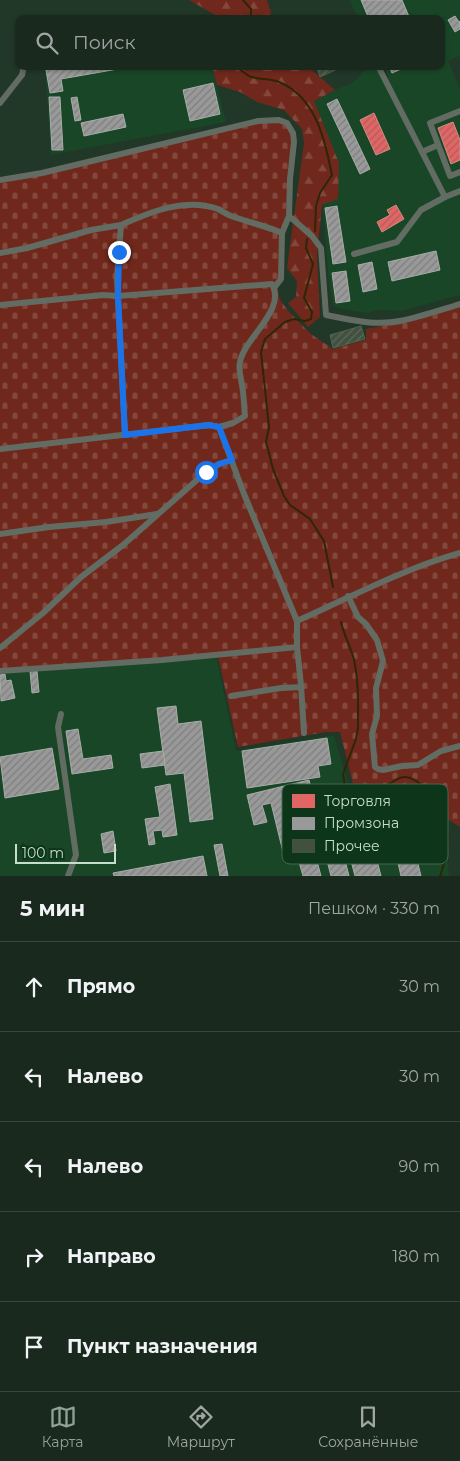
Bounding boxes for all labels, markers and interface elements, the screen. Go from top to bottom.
search box [15,15,445,70]
icon: search [33,29,61,57]
text: Поиск [73,31,136,54]
route end [108,241,131,264]
route start [195,461,218,484]
legend [282,784,448,864]
text: Торговля [324,792,391,810]
text: Промзона [324,814,399,832]
text: Прочее [324,837,380,855]
scale bar [15,841,116,864]
text: 100 m [22,844,64,862]
text: 5 мин [20,896,85,921]
text: Пешком · 330 m [308,899,440,918]
icon: ahead [20,973,48,1001]
text: Прямо [67,975,135,998]
text: 30 m [399,977,440,996]
icon: left [20,1063,48,1091]
text: Налево [67,1065,143,1088]
text: 30 m [399,1067,440,1086]
icon: left [20,1153,48,1181]
text: Налево [67,1155,143,1178]
text: 90 m [398,1157,440,1176]
icon: right [20,1243,48,1271]
text: Направо [67,1245,156,1268]
text: 180 m [392,1247,440,1266]
icon: arrive [20,1333,48,1361]
text: Пункт назначения [67,1335,258,1358]
tab: Карта [42,1403,84,1451]
tab: Маршрут [167,1403,235,1451]
tab: Сохранённые [318,1403,418,1451]

